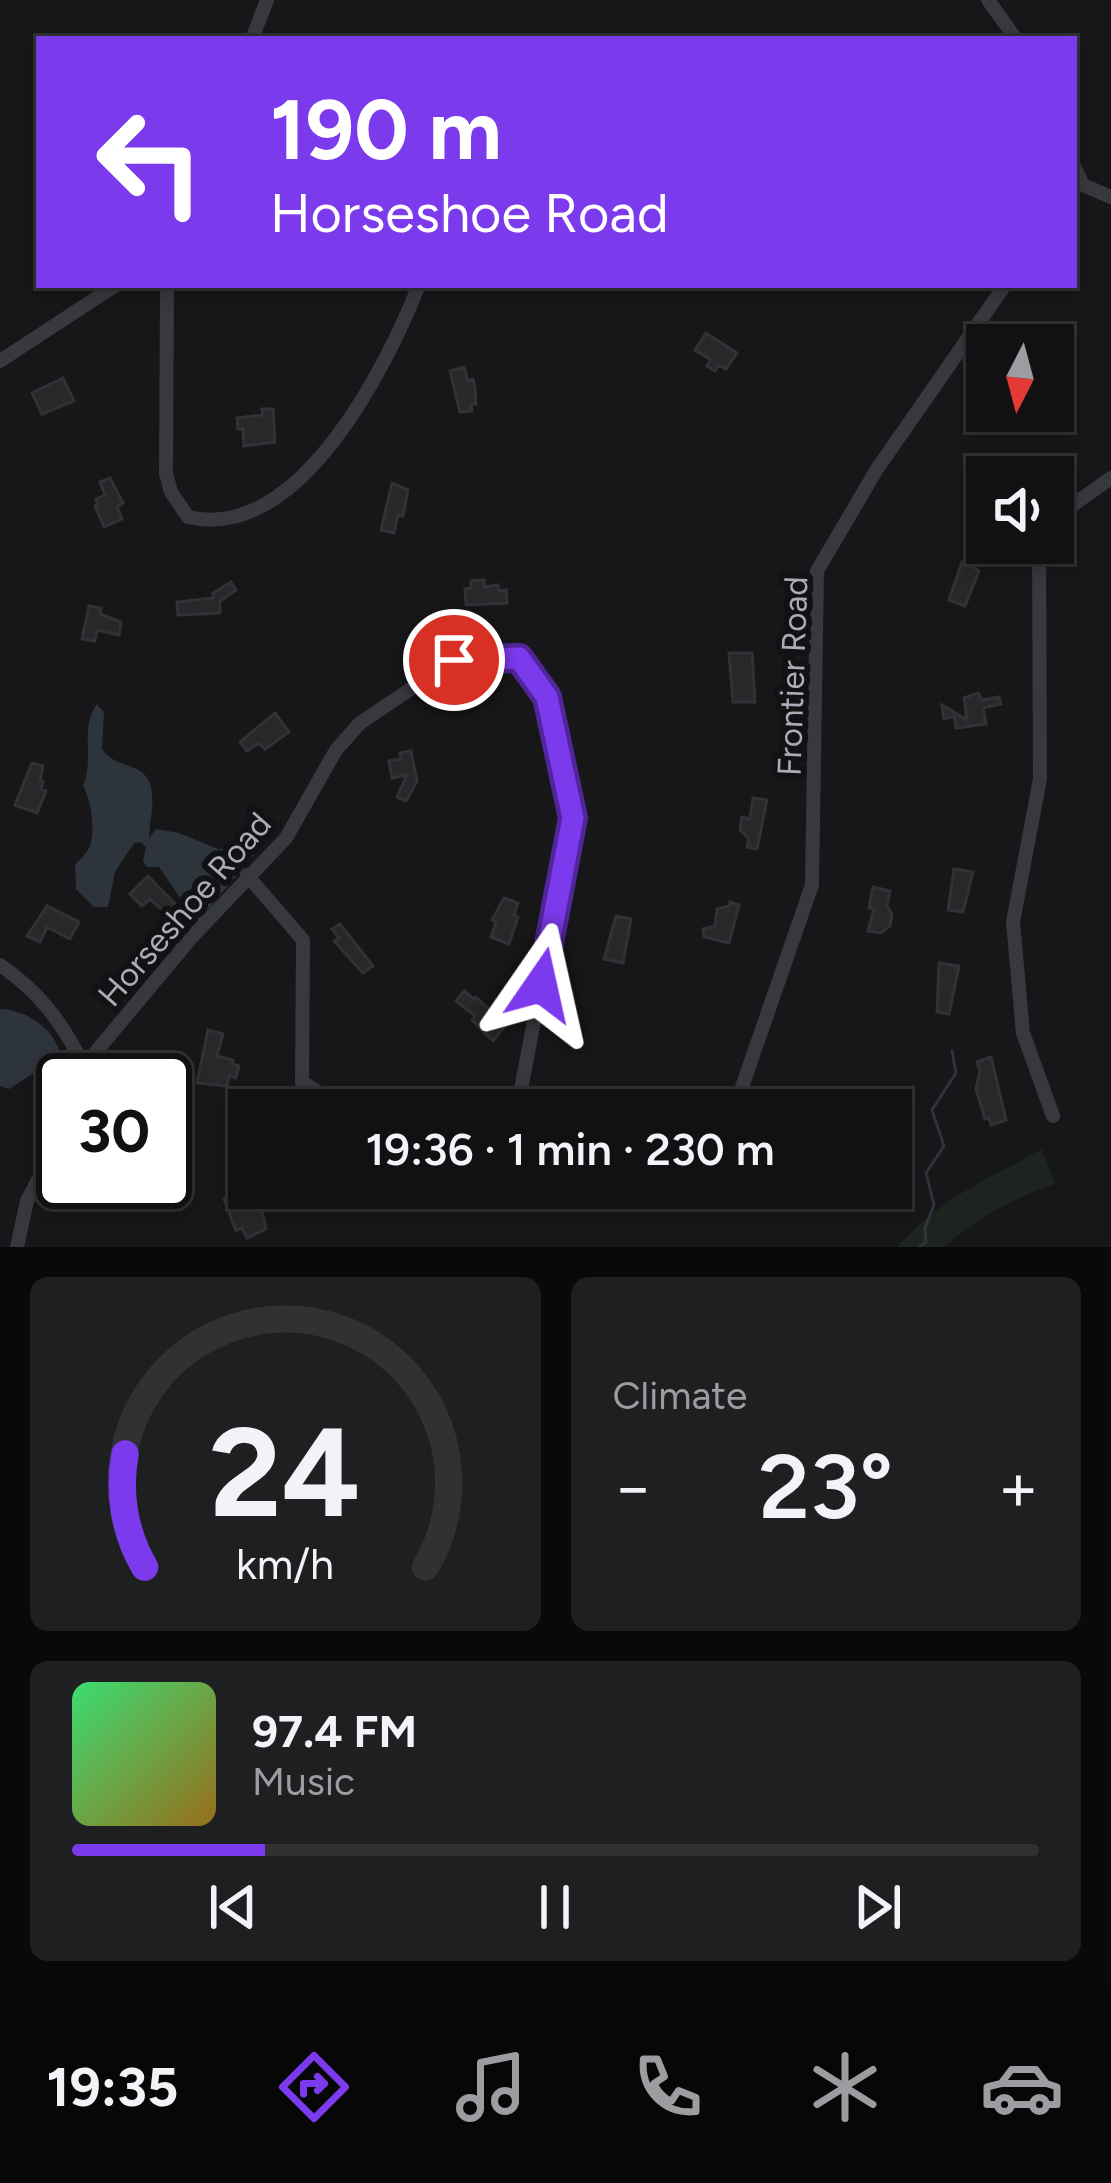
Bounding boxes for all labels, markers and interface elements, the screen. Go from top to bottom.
text: 190 m [270,79,502,180]
icon: left [72,84,228,240]
text: Horseshoe Road [270,181,669,246]
north arrow [966,324,1074,432]
map controls [966,324,1074,564]
button: sound [966,456,1074,564]
street label: Frontier Road [770,576,815,776]
pin [403,609,505,711]
icon: arrive [421,627,487,693]
street label: Horseshoe Road [90,805,279,1014]
position arrow [478,922,604,1048]
speed limit sign: 30 [36,1053,192,1209]
text: 19:36 · 1 min · 230 m [365,1122,775,1176]
text: Climate [613,1372,747,1419]
text: 24 [210,1397,361,1547]
text: 23° [758,1432,893,1541]
text: − [613,1447,654,1527]
text: + [998,1447,1039,1527]
text: km/h [236,1538,334,1590]
text: 97.4 FM [252,1704,417,1758]
text: Music [252,1758,355,1805]
icon: previous [200,1874,266,1940]
icon: pause [522,1874,588,1940]
icon: next [845,1874,911,1940]
icon: directions [272,2045,356,2129]
icon: music [449,2045,533,2129]
icon: phone [626,2045,710,2129]
icon: climate [803,2045,887,2129]
icon: car [980,2045,1064,2129]
text: 19:35 [47,2055,178,2120]

